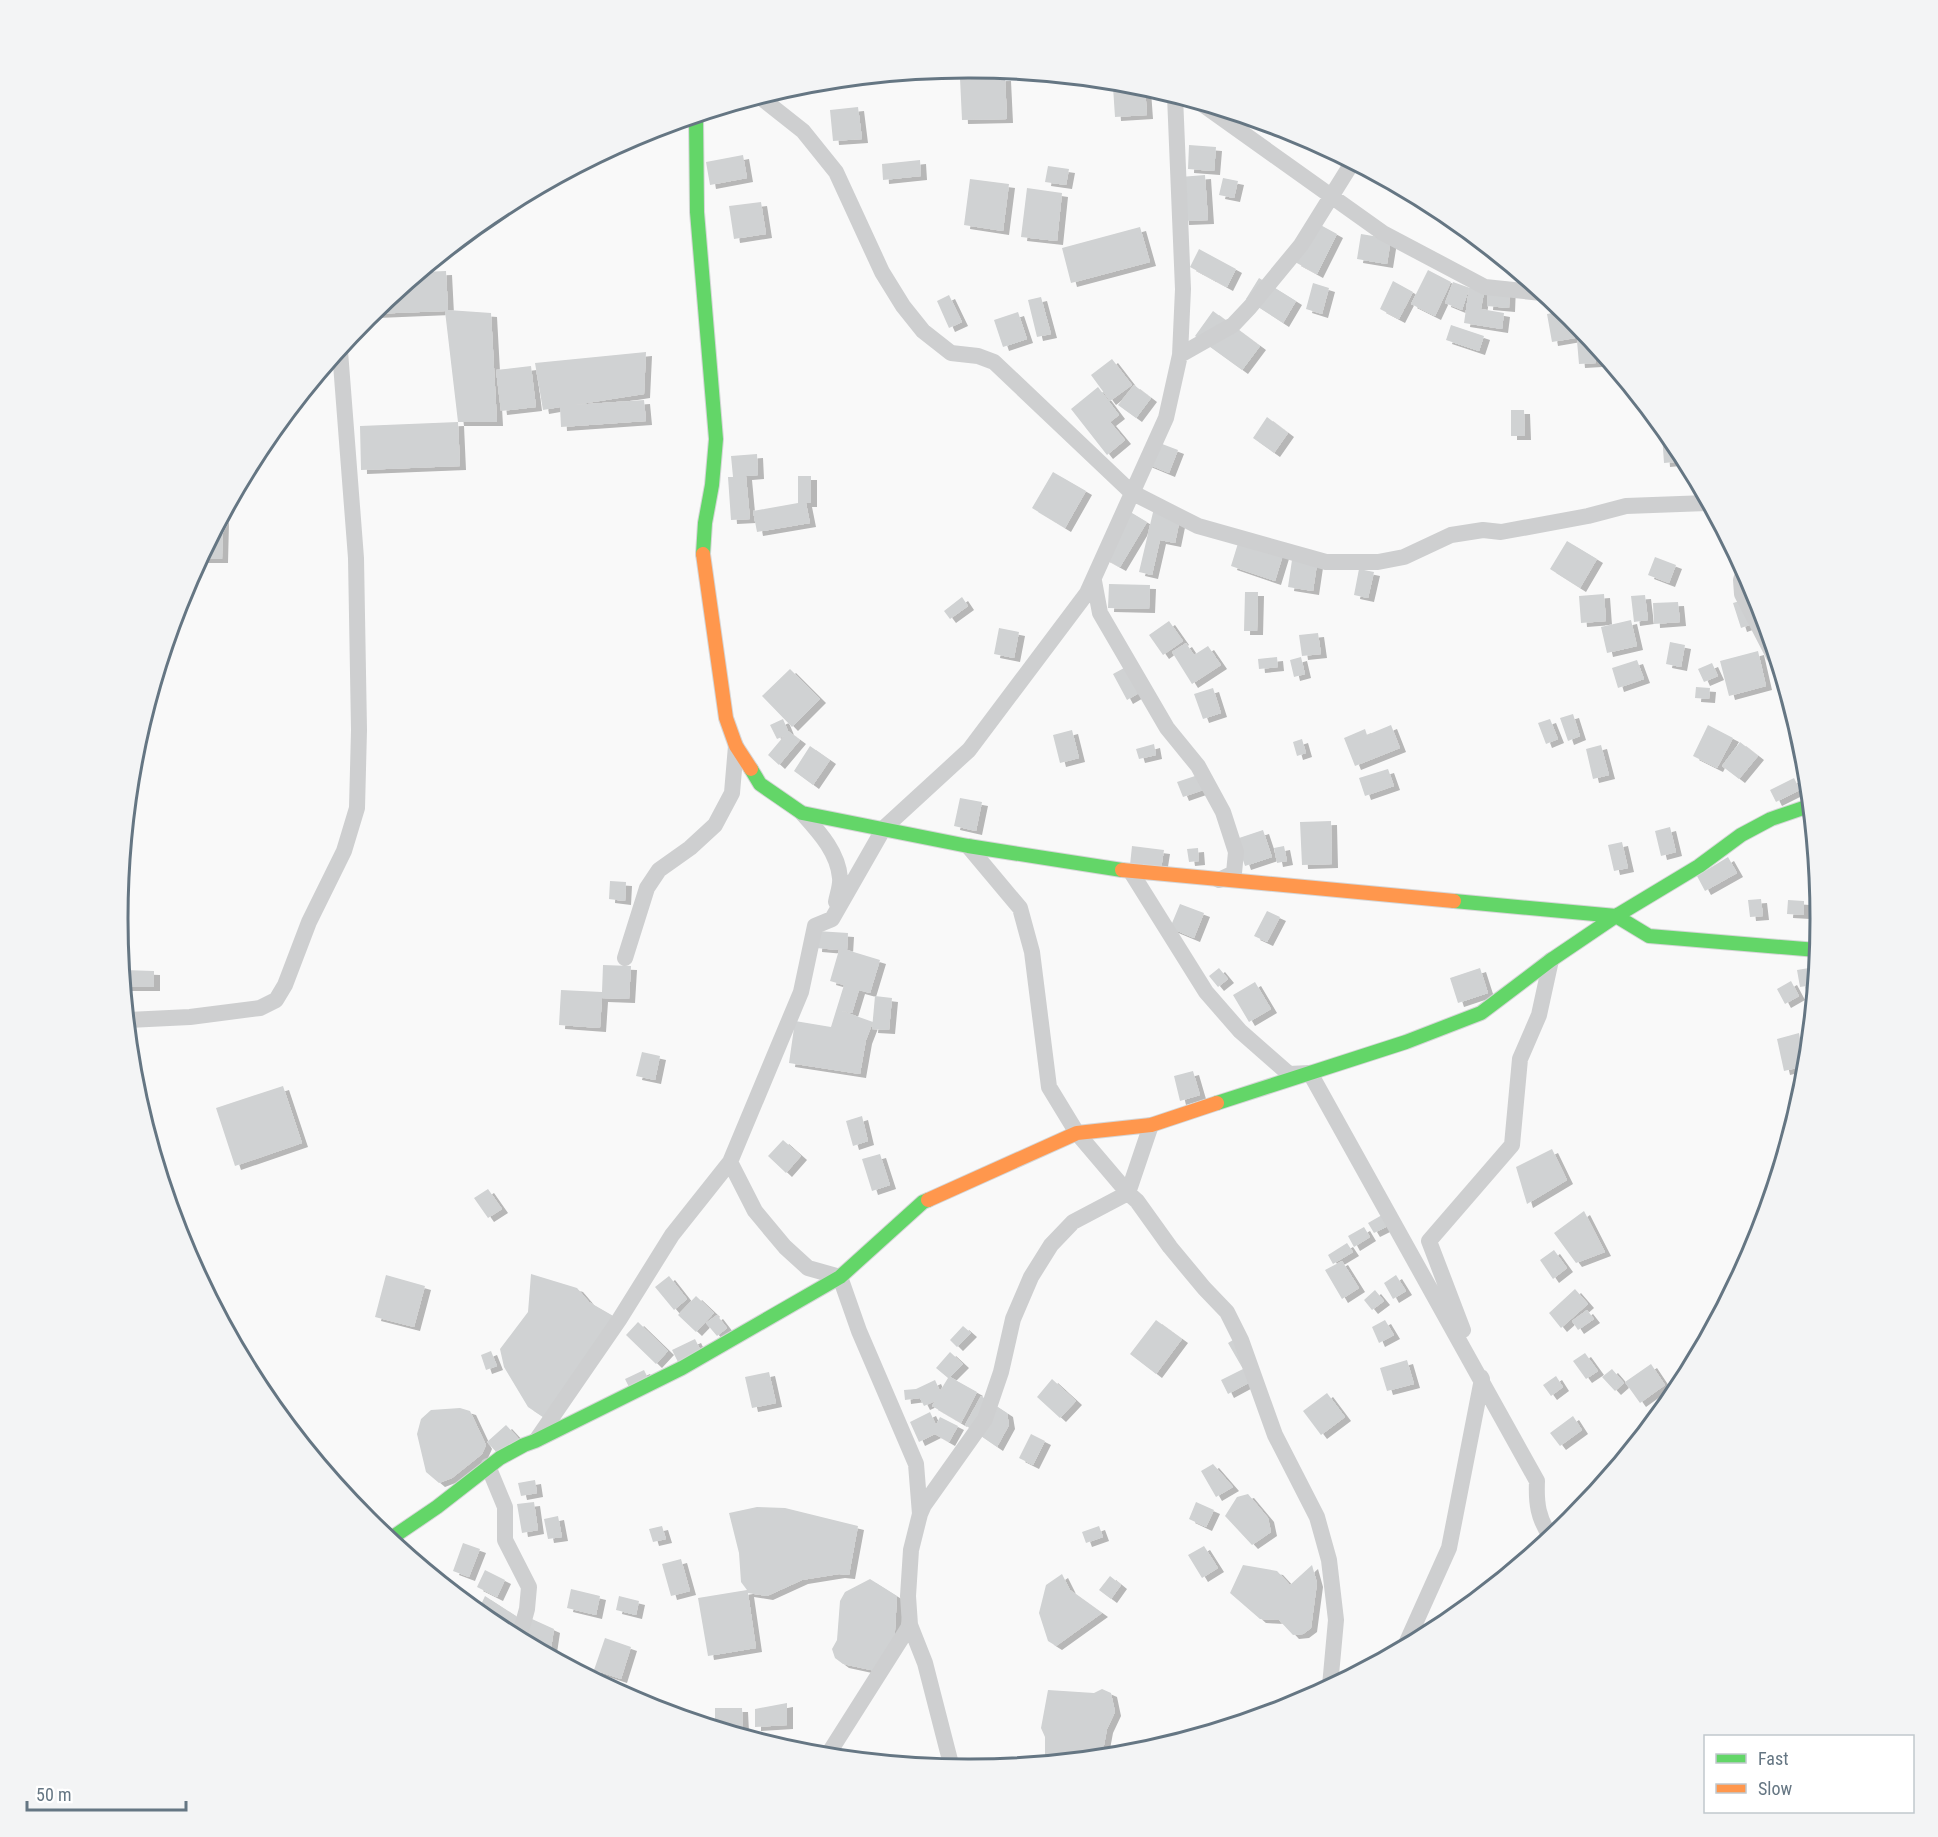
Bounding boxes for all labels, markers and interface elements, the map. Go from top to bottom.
legend [1704,1735,1914,1813]
text: Fast [1758,1748,1789,1769]
scale bar [27,1774,186,1812]
text: Slow [1758,1778,1793,1799]
text: 50 m [36,1784,71,1805]

